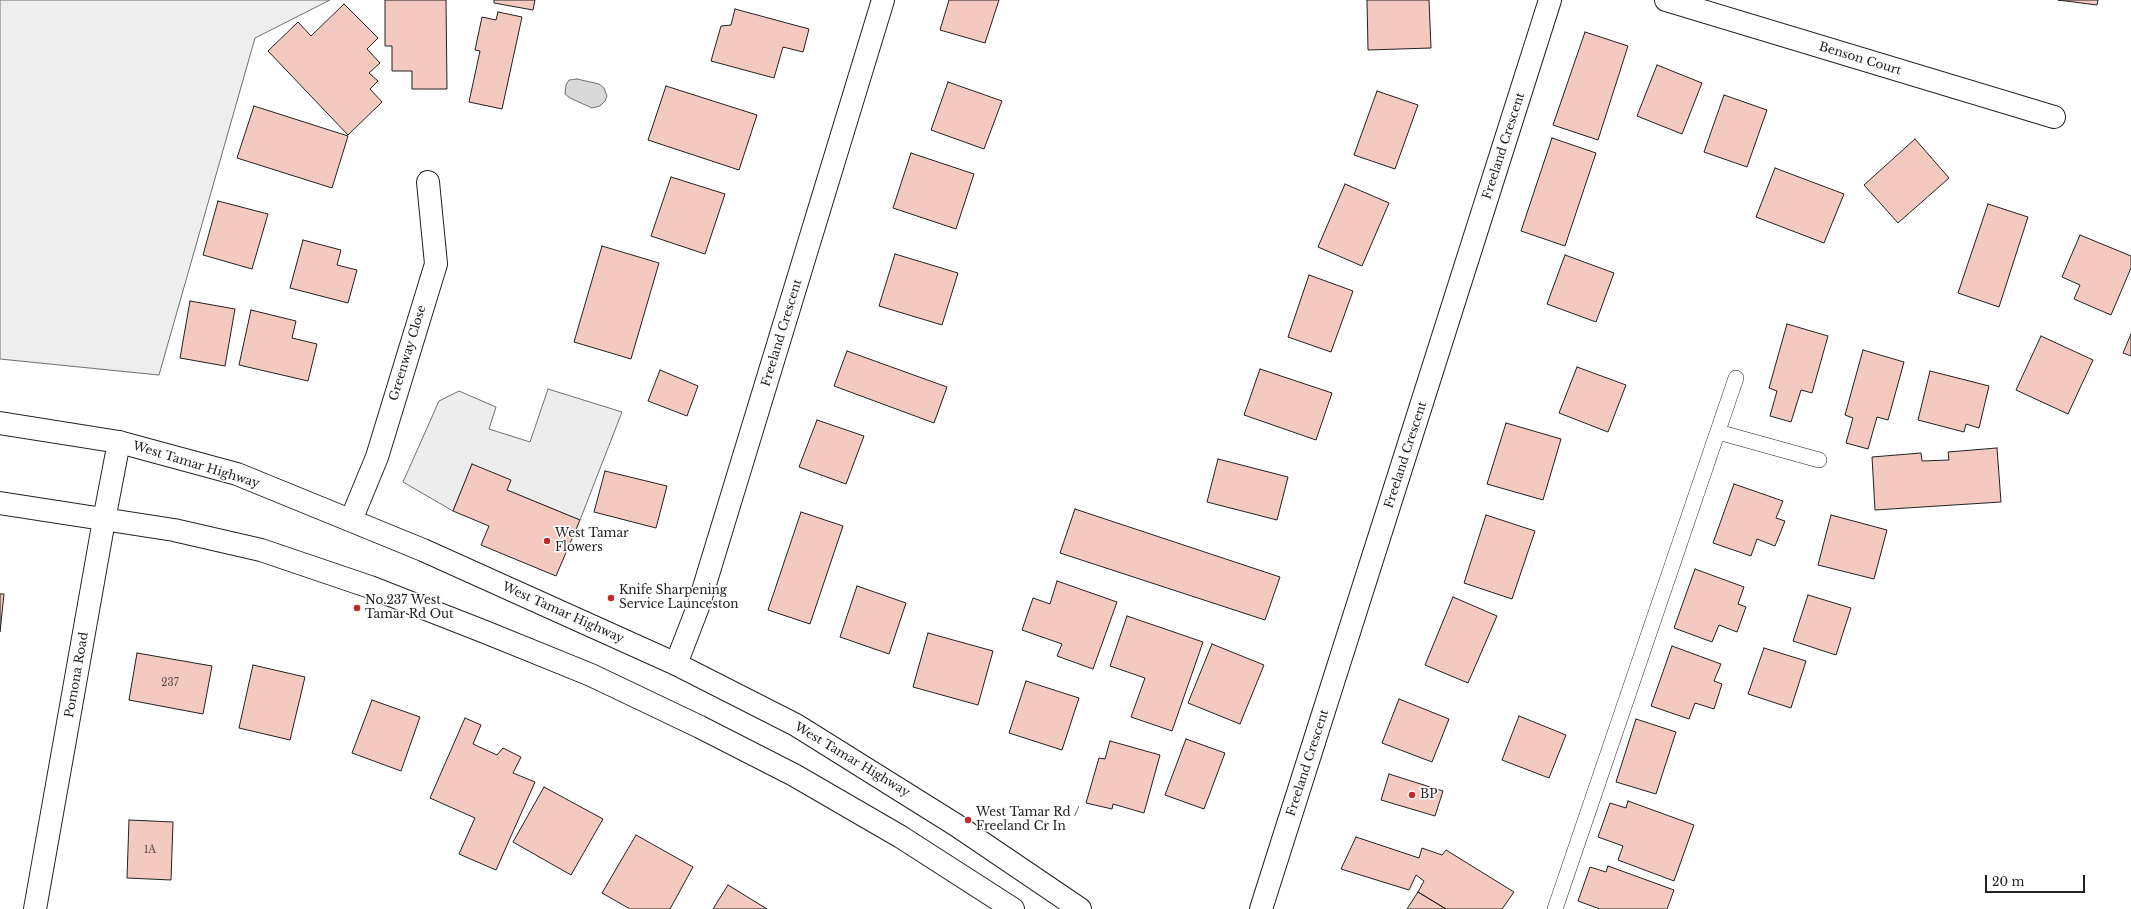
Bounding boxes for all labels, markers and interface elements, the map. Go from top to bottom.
street label: Benson Court [1817,40,1903,78]
street label: Freeland Crescent [1480,91,1528,201]
street label: Freeland Crescent [759,278,805,388]
street label: Greenway Close [387,304,429,402]
street label: Freeland Crescent [1382,400,1430,510]
street label: West Tamar Highway [131,439,261,491]
place label: West Tamar Flowers [555,527,629,555]
marker: West Tamar Flowers [542,536,552,546]
street label: West Tamar Highway [500,580,626,646]
place label: Knife Sharpening Service Launceston [619,584,739,612]
marker: Knife Sharpening Service Launceston [606,593,616,603]
place label: No.237 West Tamar Rd Out [365,594,454,622]
marker: No.237 West Tamar Rd Out [352,603,362,613]
street label: Pomona Road [62,631,92,719]
house number: 237 [161,677,179,689]
street label: Freeland Crescent [1284,708,1332,818]
street label: West Tamar Highway [792,720,912,800]
place label: BP [1420,788,1437,802]
marker: BP [1407,790,1417,800]
place label: West Tamar Rd / Freeland Cr In [976,806,1080,834]
marker: West Tamar Rd / Freeland Cr In [963,815,973,825]
house number: 1A [144,844,156,856]
scale bar [1987,867,2087,893]
text: 20 m [1992,874,2024,889]

